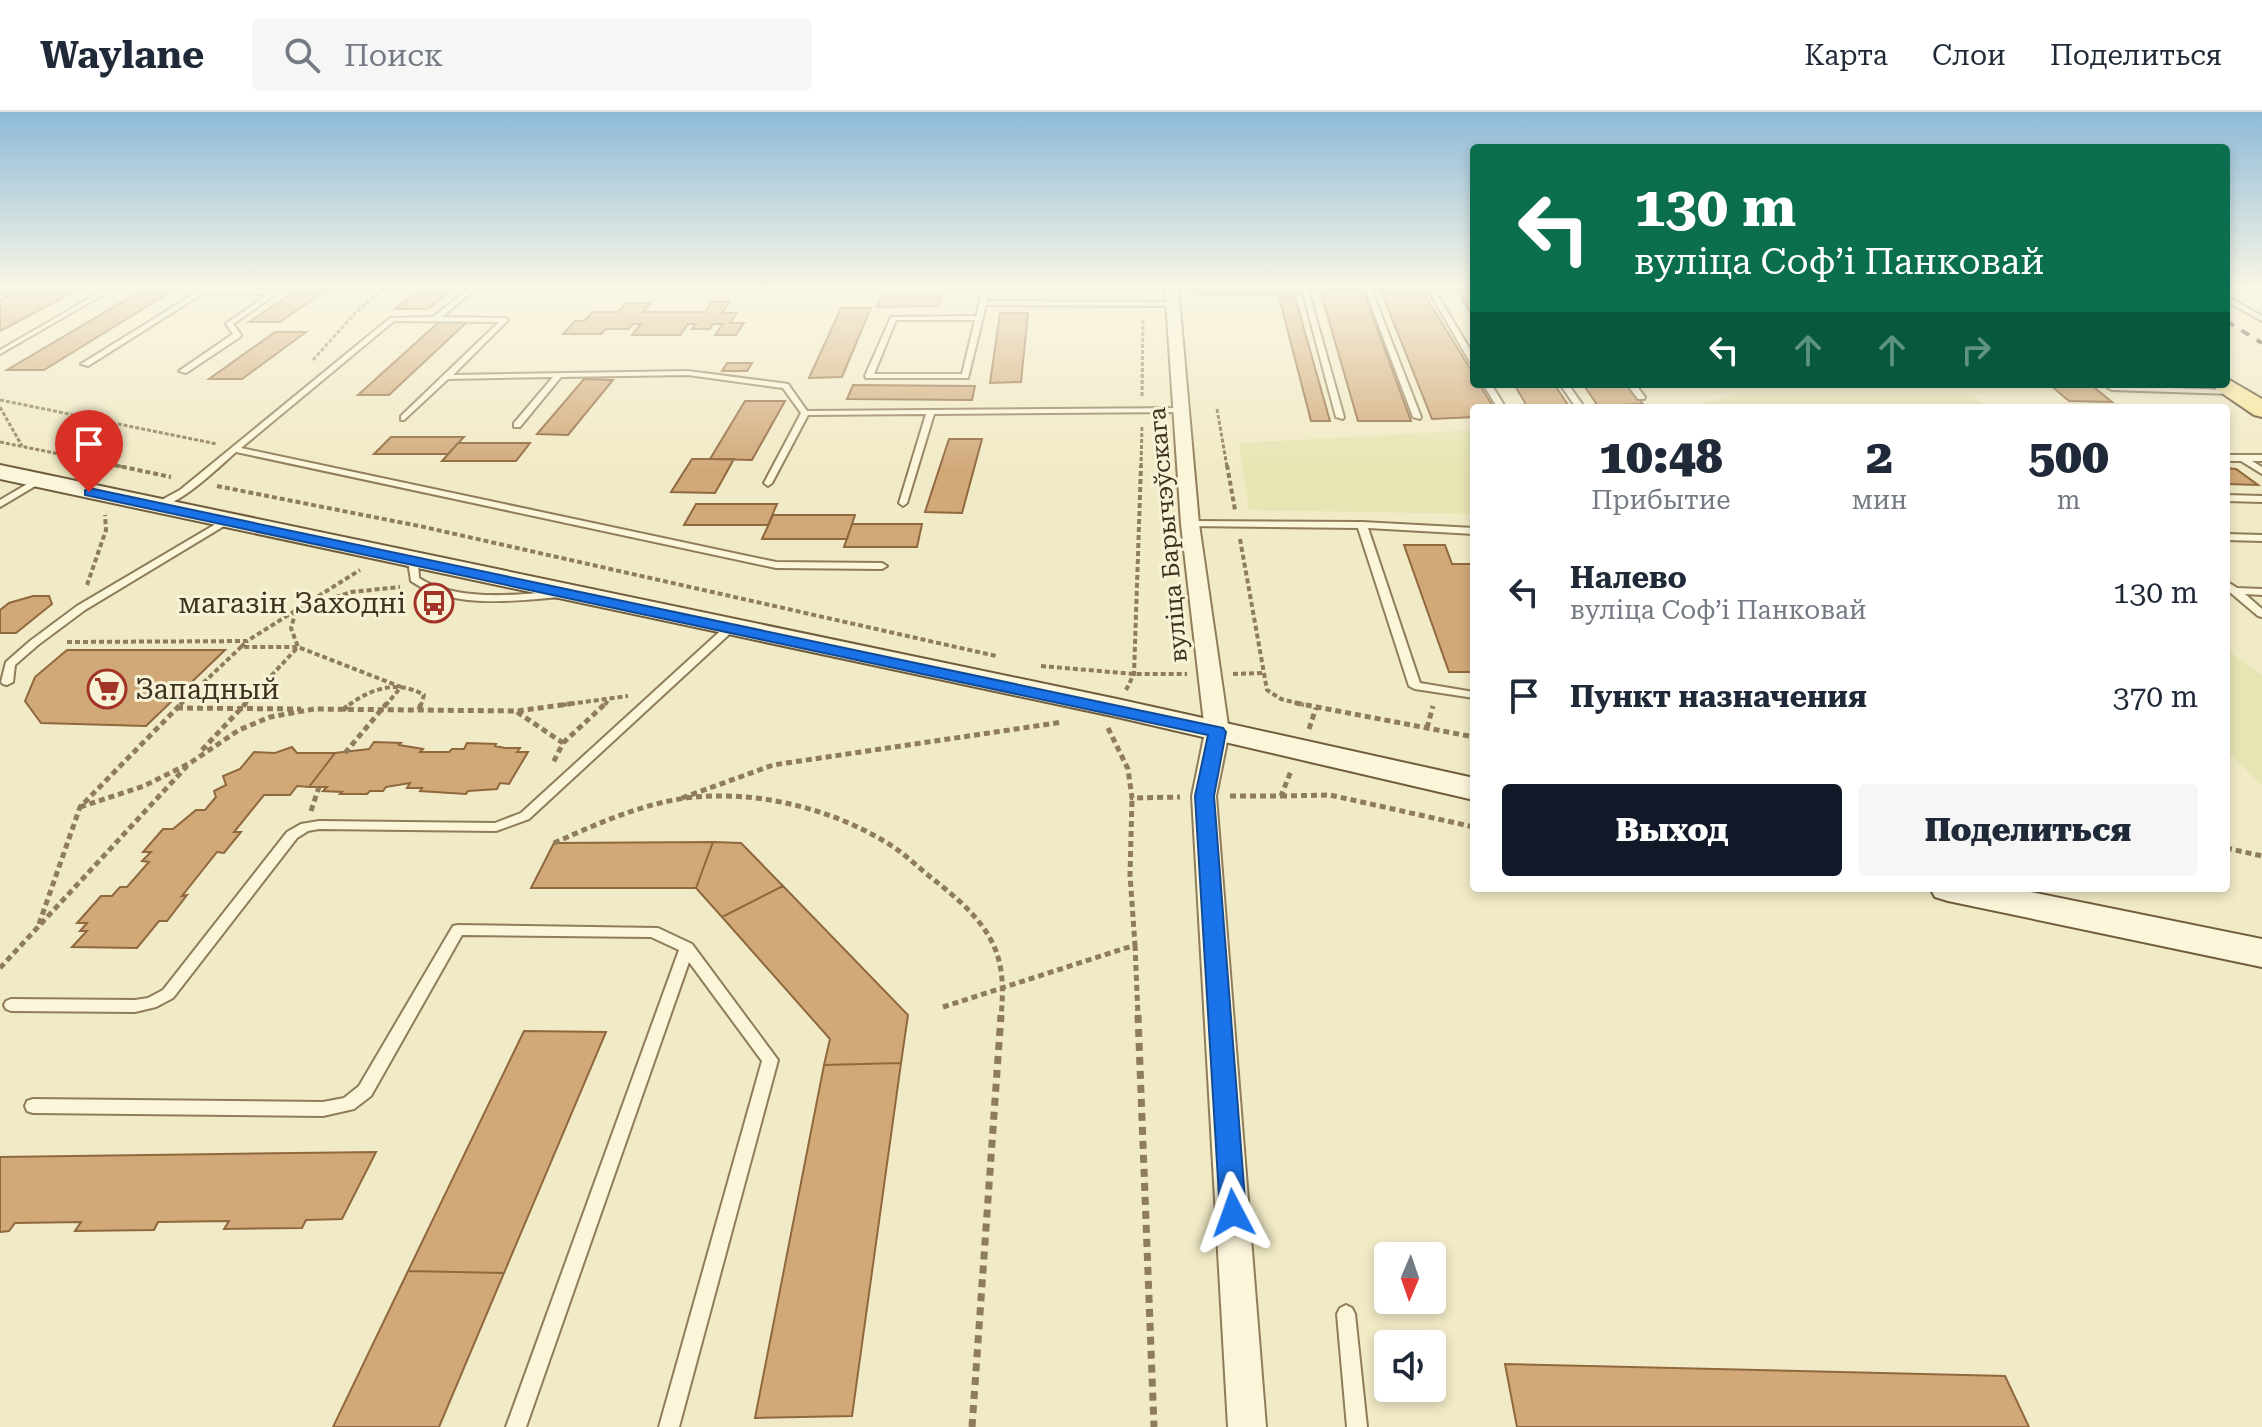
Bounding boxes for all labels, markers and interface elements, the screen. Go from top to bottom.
search box [252,19,812,91]
text: Waylane [40,33,204,77]
icon: search [280,33,324,77]
text: Поиск [344,38,443,73]
text: Карта [1804,39,1888,72]
text: Слои [1932,39,2006,72]
text: Поделиться [2050,39,2222,72]
text: 130 m [1634,174,1796,240]
icon: left [1502,176,1606,280]
text: вуліца Софʼі Панковай [1634,241,2044,283]
icon: left [1702,328,1746,372]
icon: ahead [1786,328,1830,372]
icon: ahead [1870,328,1914,372]
icon: right [1954,328,1998,372]
street label: вуліца Барычэўскага [1143,406,1193,664]
pin [55,410,123,492]
icon: arrive [67,422,111,466]
text: 10:48 [1599,429,1723,485]
text: 2 [1866,429,1893,485]
text: 500 [2028,429,2109,485]
text: Прибытие [1591,485,1731,515]
text: мин [1852,485,1907,515]
text: m [2057,485,2080,515]
text: Налево [1570,560,1687,595]
icon: left [1502,570,1546,614]
text: 130 m [2113,575,2198,610]
bus stop icon: магазін Заходні [413,582,455,624]
place label: магазін Заходні [178,587,406,620]
text: вуліца Софʼі Панковай [1570,595,1866,625]
supermarket icon: Западный [86,668,128,710]
place label: Западный [135,673,280,706]
icon: arrive [1502,674,1546,718]
text: Пункт назначения [1570,679,1867,714]
text: 370 m [2113,679,2198,714]
button: Выход [1502,784,1842,876]
button: Поделиться [1858,784,2198,876]
position arrow [1191,1171,1275,1255]
north arrow [1374,1242,1446,1314]
map controls [1374,1242,1446,1402]
button: sound [1374,1330,1446,1402]

